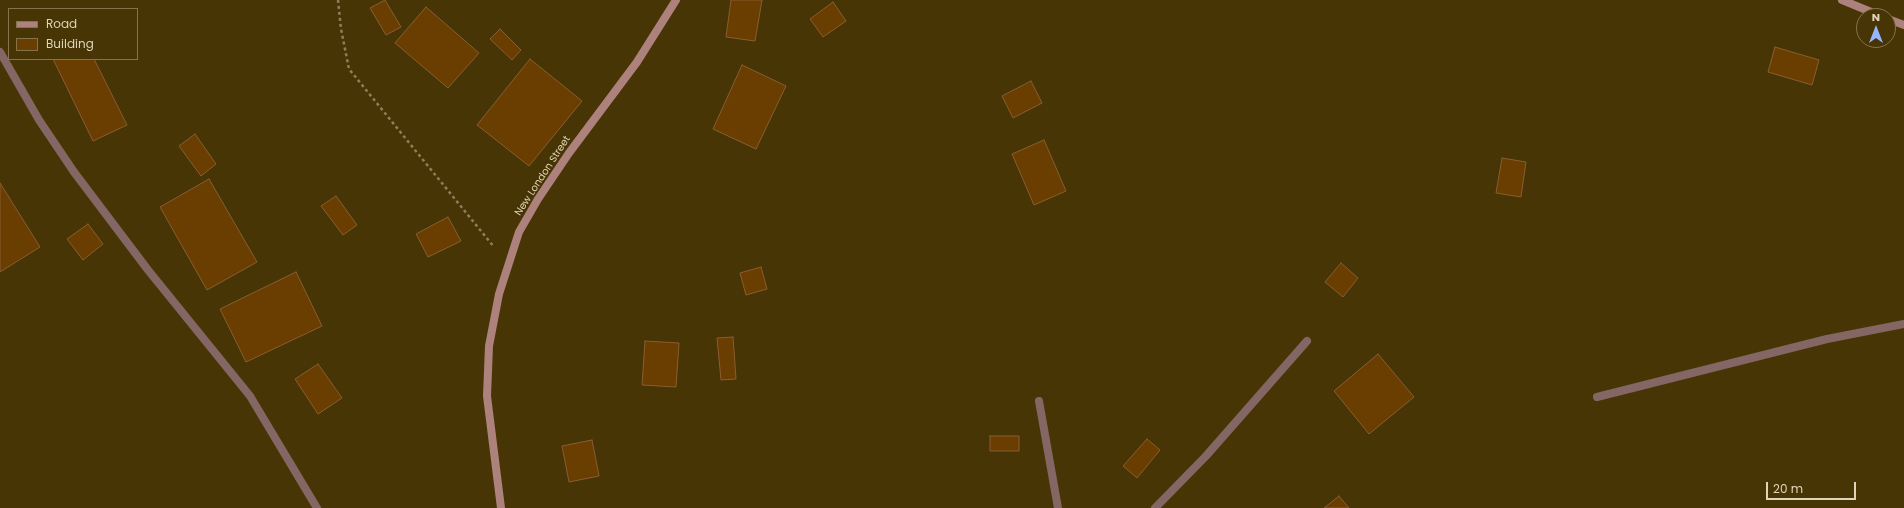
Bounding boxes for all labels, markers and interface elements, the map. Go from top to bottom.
legend [8,8,138,60]
north arrow [1856,8,1896,48]
text: N [1872,9,1880,25]
text: Road [46,15,77,32]
text: Building [46,35,94,52]
street label: New London Street [513,134,573,218]
scale bar [1768,474,1858,500]
text: 20 m [1773,480,1803,497]

